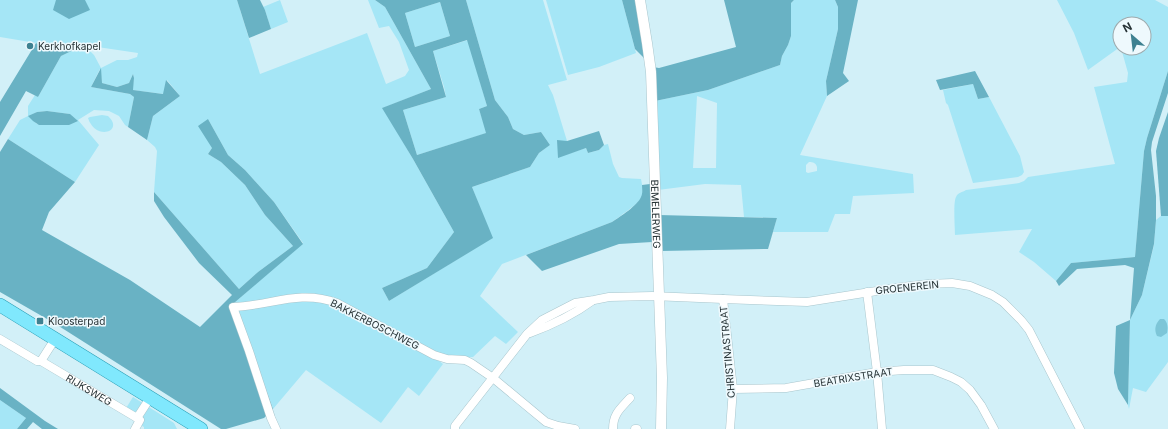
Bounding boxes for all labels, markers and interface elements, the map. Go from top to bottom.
north arrow [1112,16,1152,56]
text: N [1120,19,1134,35]
place label: Kerkhofkapel [38,40,101,52]
marker: Kerkhofkapel [25,41,35,51]
street label: BEMELERWEG [649,179,663,249]
street label: GROENEREIN [875,278,939,296]
street label: BAKKERBOSCHWEG [329,296,421,352]
street label: CHRISTINASTRAAT [717,305,737,399]
place label: Kloosterpad [48,315,105,327]
marker: Kloosterpad [35,316,45,326]
street label: BEATRIXSTRAAT [813,365,893,389]
street label: RIJKSWEG [64,371,114,408]

